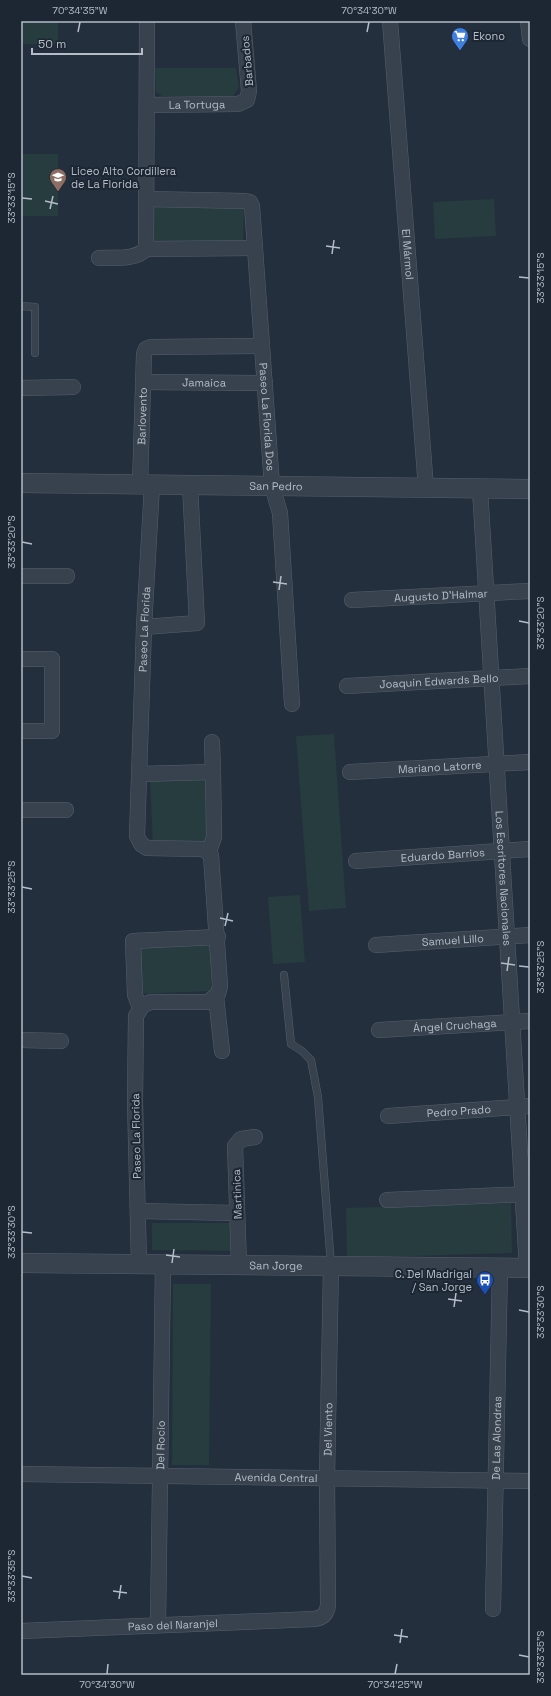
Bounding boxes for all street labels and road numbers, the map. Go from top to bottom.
street label: Barbados [238,35,256,87]
street label: La Tortuga [169,97,226,112]
street label: El Mármol [399,228,417,280]
street label: Paseo La Florida Dos [256,362,278,472]
street label: Jamaica [182,375,227,390]
street label: Barlovento [134,387,150,445]
street label: San Pedro [249,479,303,493]
street label: Paseo La Florida [135,585,153,672]
street label: Augusto D'Halmar [394,586,488,605]
street label: Joaquín Edwards Bello [379,671,499,691]
street label: Mariano Latorre [398,758,482,776]
street label: Los Escritores Nacionales [492,810,515,946]
street label: Eduardo Barrios [400,845,486,865]
street label: Samuel Lillo [421,931,484,949]
street label: Ángel Cruchaga [413,1016,498,1035]
street label: Paseo La Florida [128,1092,144,1179]
street label: Pedro Prado [426,1102,492,1120]
street label: Martinica [229,1168,245,1219]
street label: San Jorge [249,1258,303,1273]
street label: De Las Alondras [489,1396,504,1480]
street label: Del Viento [320,1402,335,1456]
street label: Del Rocío [153,1420,168,1470]
street label: Avenida Central [234,1470,318,1485]
street label: Paso del Naranjel [128,1616,218,1634]

